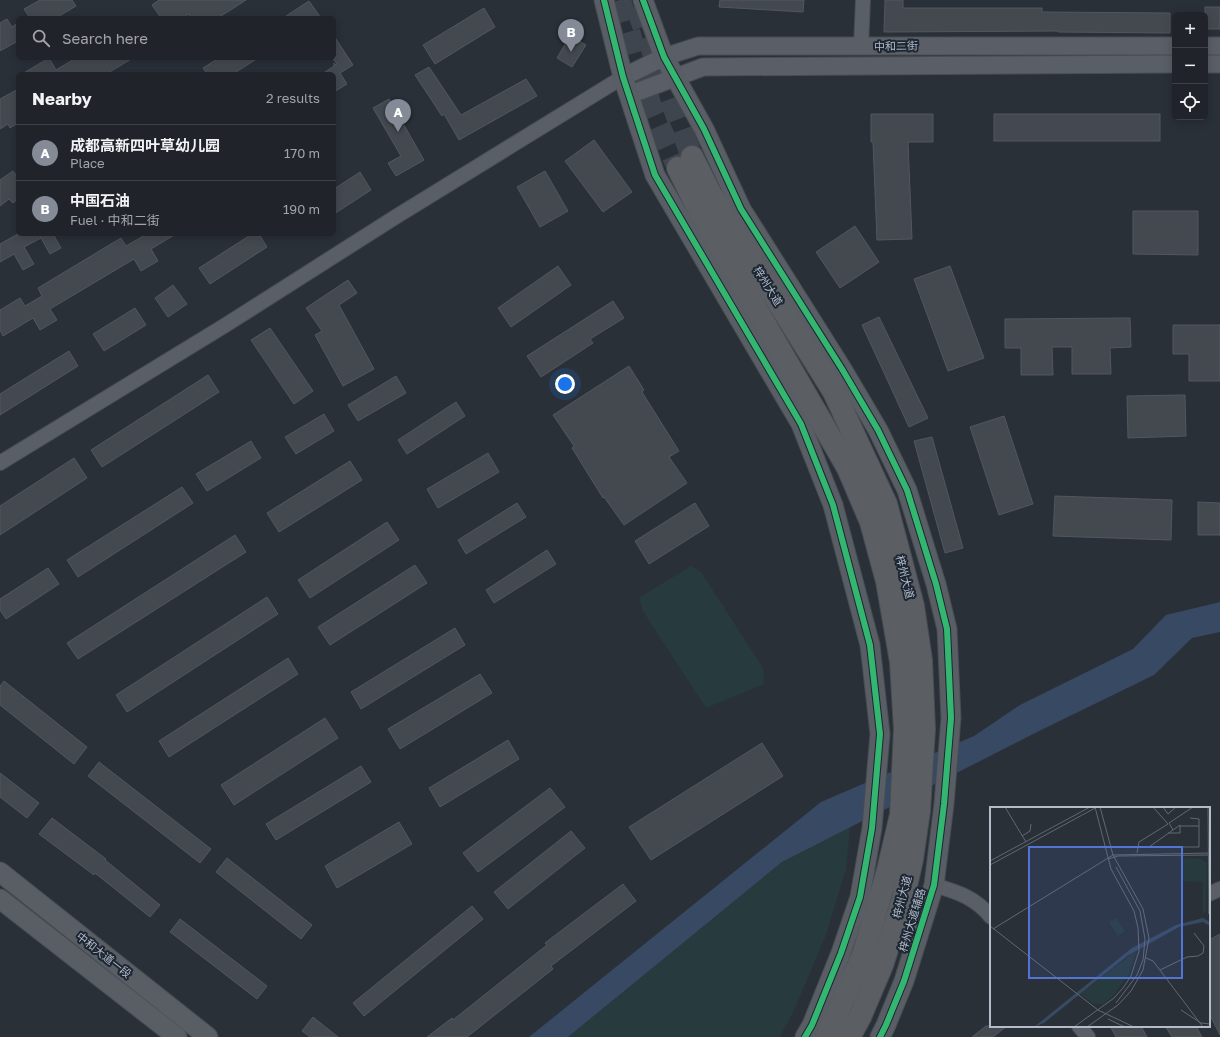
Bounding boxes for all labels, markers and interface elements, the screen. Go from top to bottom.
map controls [1172,12,1208,120]
button: + [1172,12,1208,48]
search box [16,16,336,60]
pin: B [558,19,584,52]
icon: search [30,27,52,49]
text: Search here [62,29,148,47]
street label: 中和二街 [874,39,918,52]
button: − [1172,48,1208,84]
button: locate [1172,84,1208,120]
text: Nearby [32,88,92,109]
text: 2 results [266,90,320,106]
pin: A [385,99,411,132]
text: 成都高新四叶草幼儿园 [70,136,220,154]
text: A [40,145,50,161]
text: 170 m [284,145,320,161]
text: Place [70,155,105,171]
text: 中国石油 [70,191,130,209]
text: B [40,201,50,217]
text: 190 m [283,201,320,217]
text: Fuel · 中和二街 [70,212,160,228]
street label: 梓州大道 [751,264,786,308]
your location [555,374,575,394]
street label: 梓州大道 [894,554,917,600]
inset map [990,807,1210,1027]
street label: 梓州大道 [890,874,913,920]
street label: 梓州大道辅路 [896,886,927,953]
street label: 中和大道一段 [74,929,134,980]

